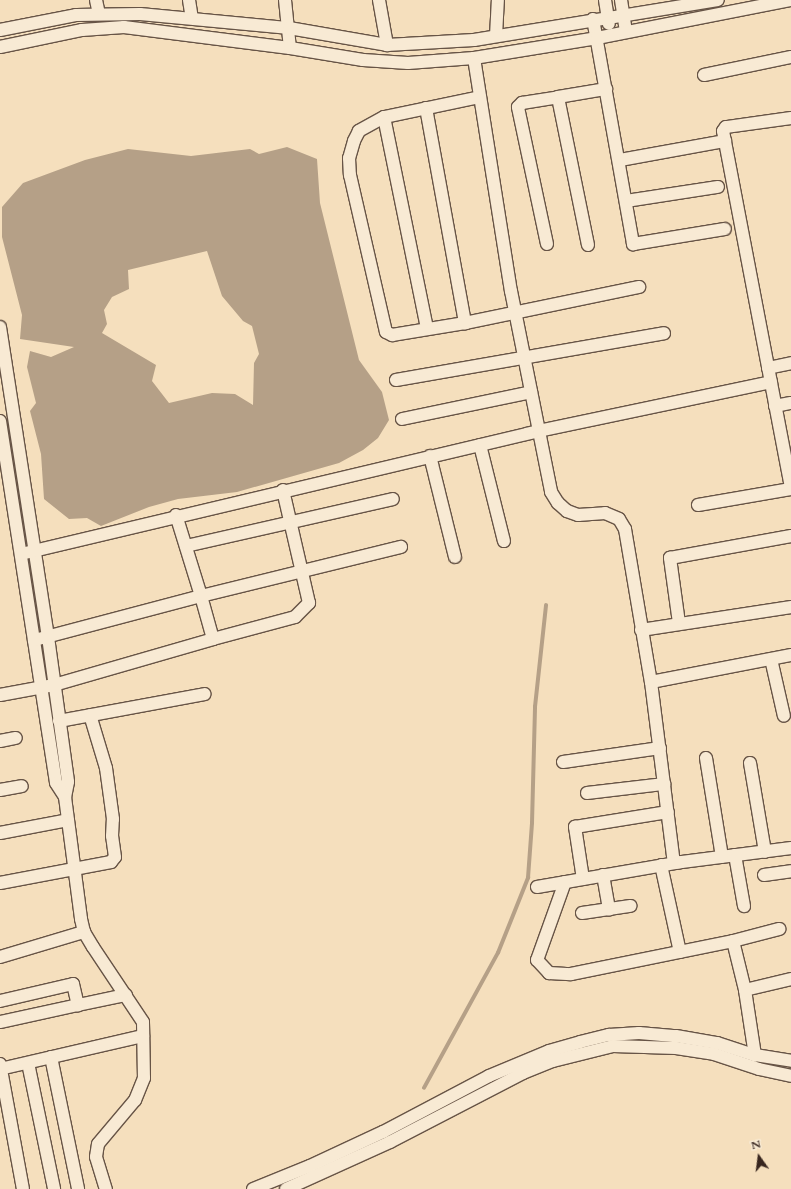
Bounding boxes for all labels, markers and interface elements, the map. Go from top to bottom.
text: N [750,1136,762,1153]
north arrow [739,1137,779,1177]

